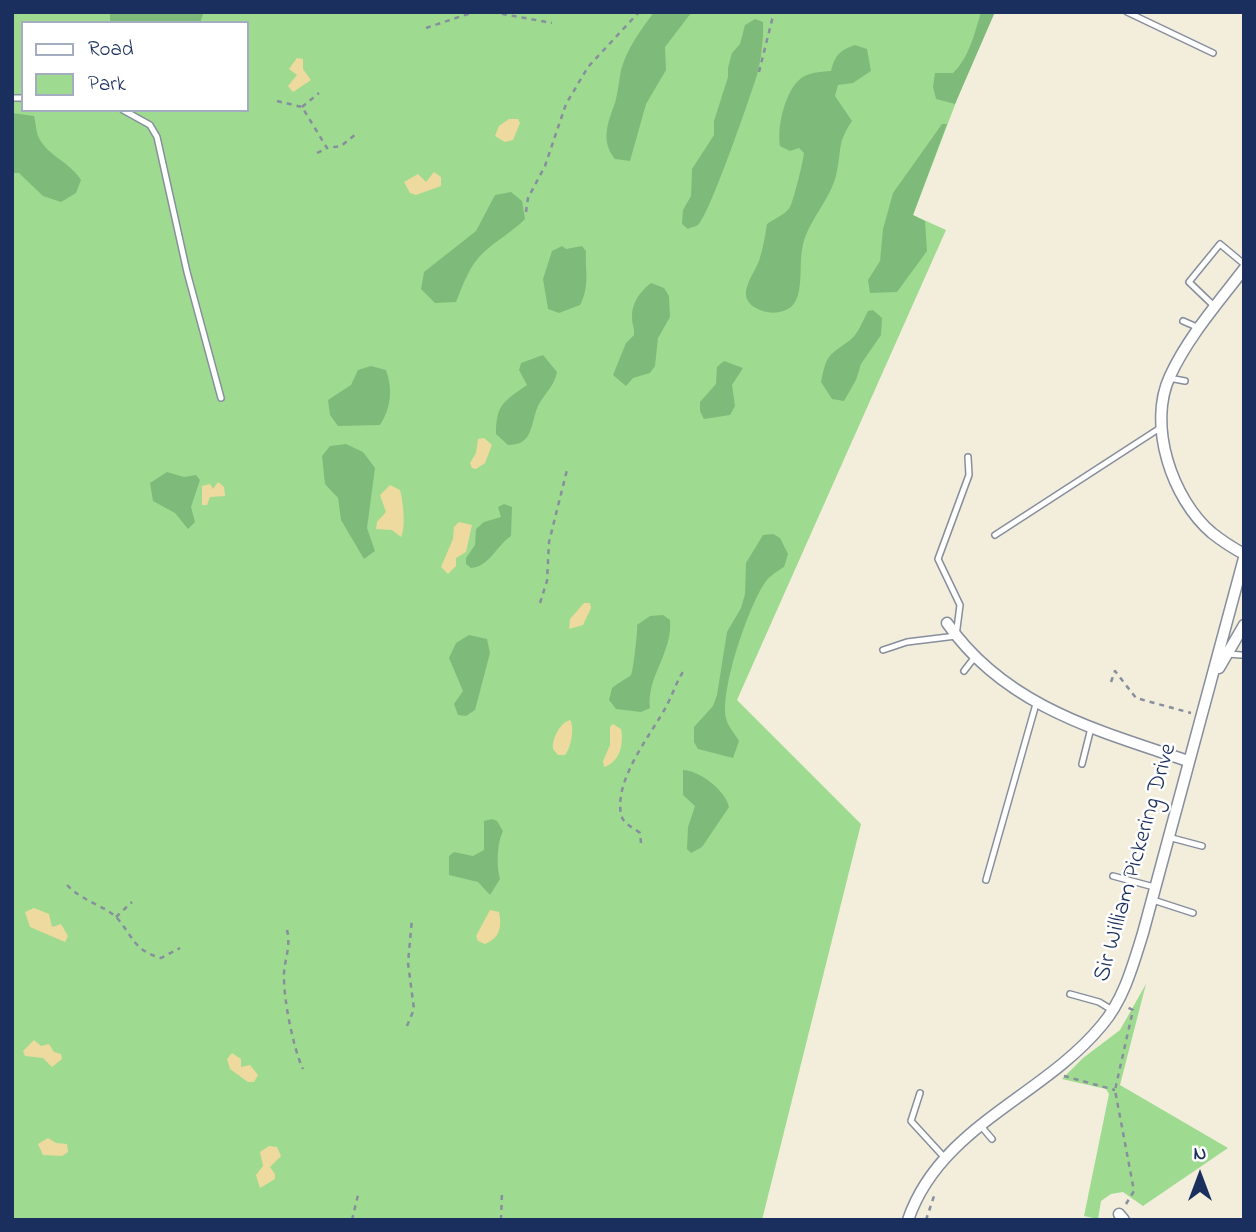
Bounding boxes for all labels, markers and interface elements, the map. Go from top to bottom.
legend [21,21,248,112]
text: Road [88,35,134,65]
text: Park [88,70,126,100]
street label: Sir William Pickering Drive [1089,741,1185,985]
north arrow [1165,1141,1235,1211]
text: N [1194,1141,1206,1168]

